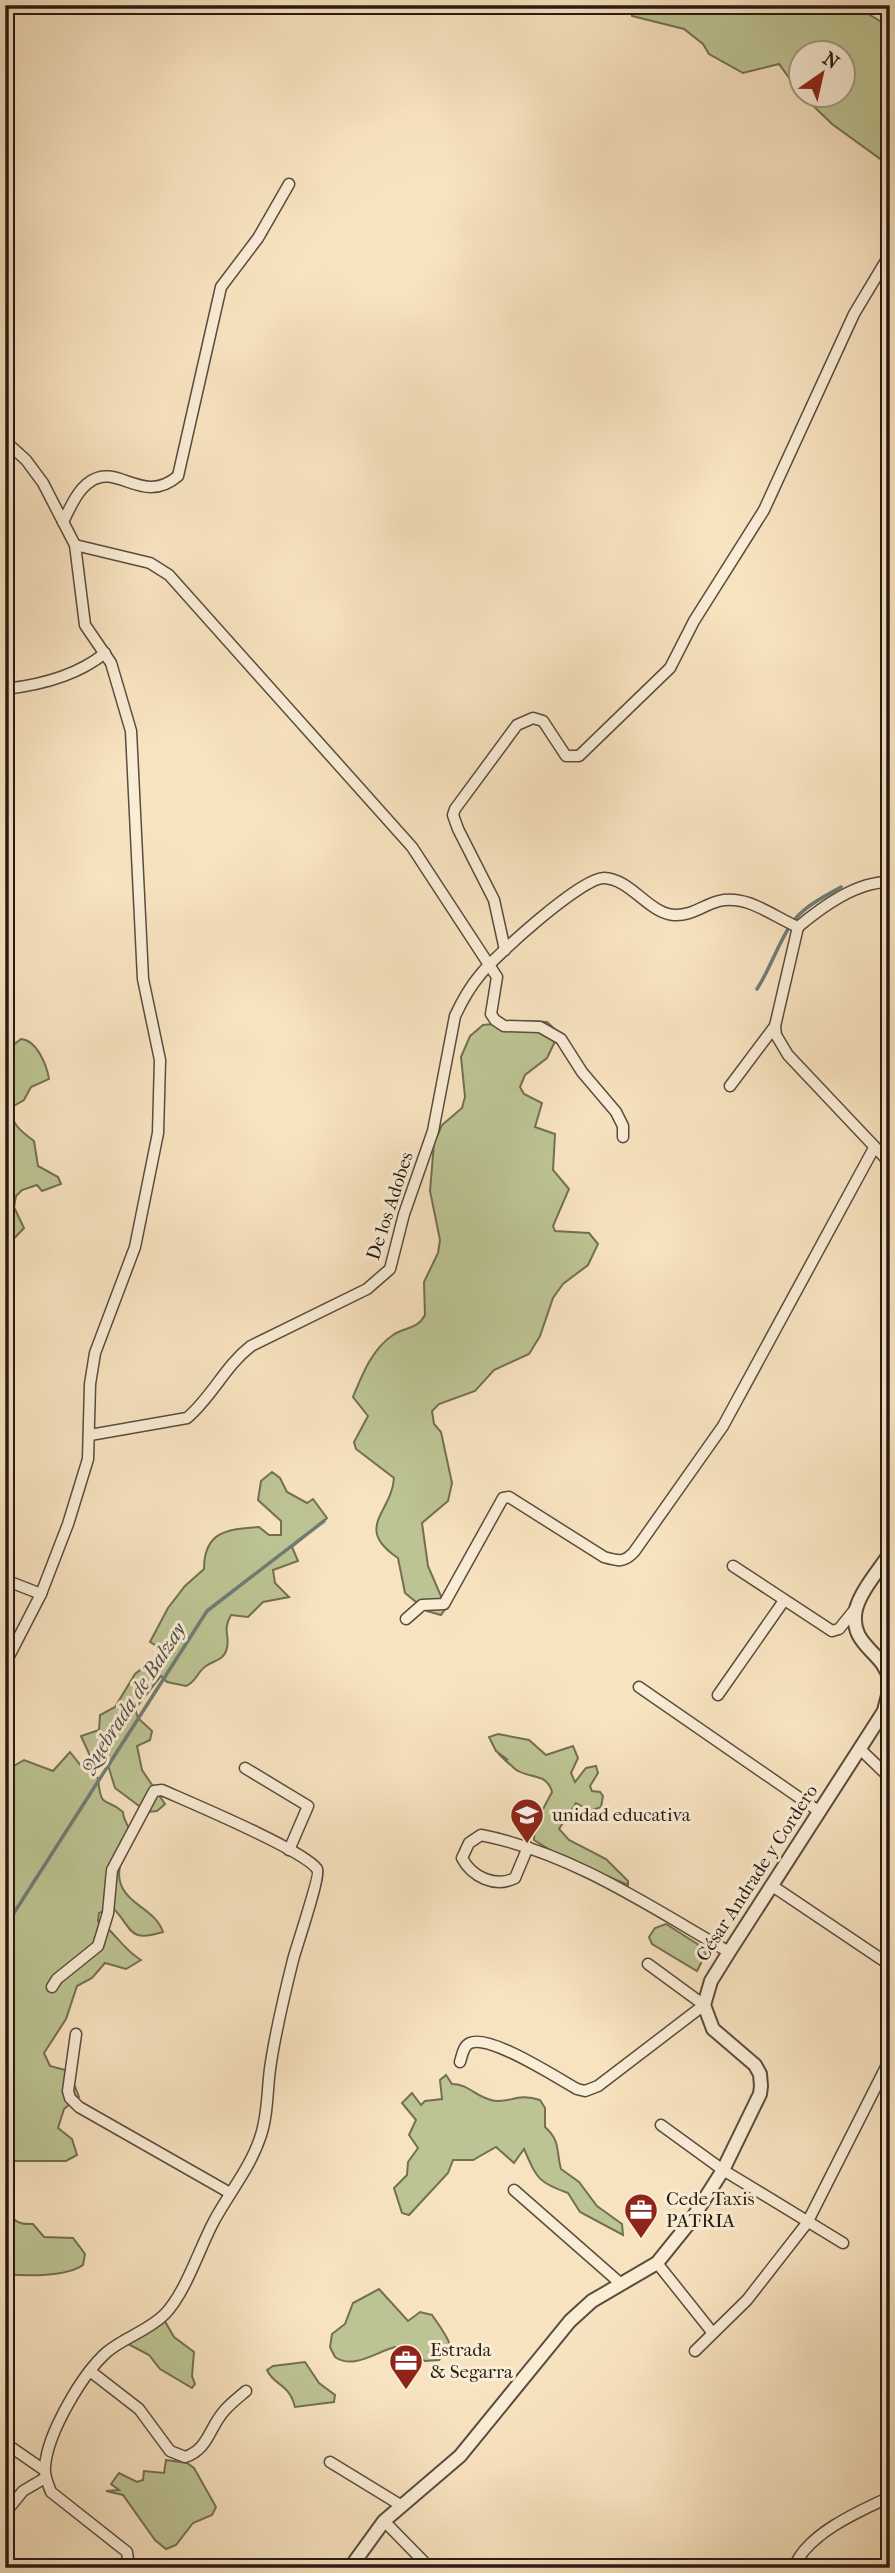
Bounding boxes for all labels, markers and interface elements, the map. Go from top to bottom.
north arrow [786,38,856,108]
text: N [819,48,844,74]
street label: De los Adobes [362,1149,418,1263]
water label: Quebrada de Balzay [75,1617,192,1779]
street label: César Andrade y Cordero [692,1780,823,1965]
school or university icon: unidad educativa [508,1796,546,1845]
place label: unidad educativa [551,1804,691,1826]
place label: Cede Taxis PATRIA [666,2188,755,2232]
office icon: Cede Taxis PATRIA [622,2191,660,2240]
place label: Estrada & Segarra [430,2339,513,2383]
office icon: Estrada & Segarra [387,2342,425,2391]

